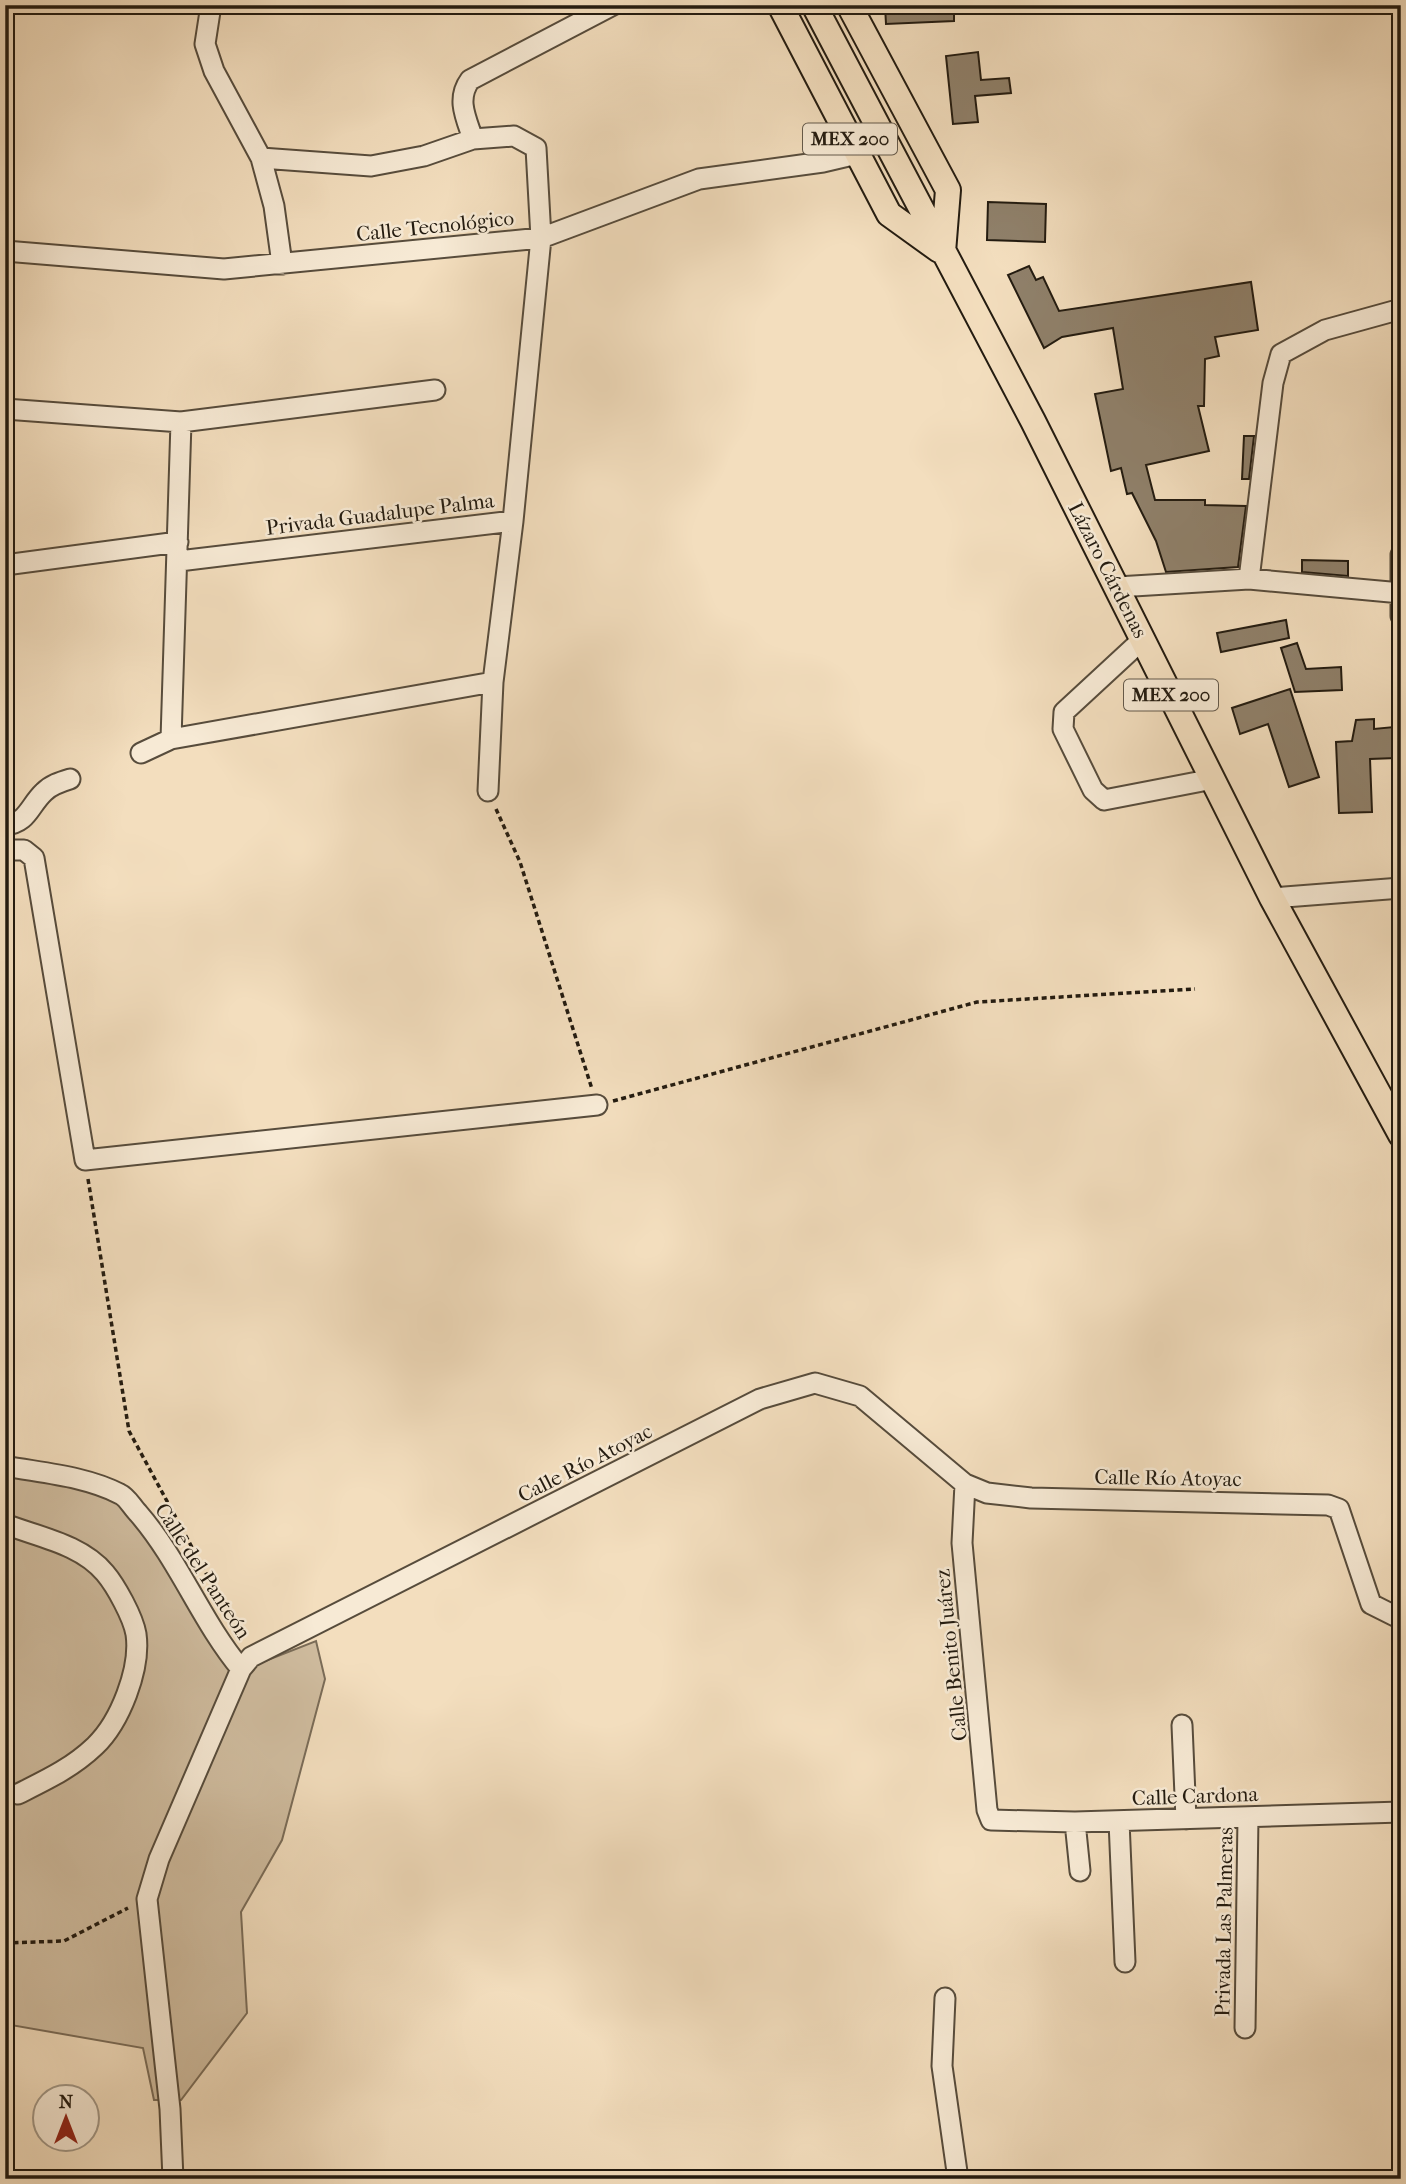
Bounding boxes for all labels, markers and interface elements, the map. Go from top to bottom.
road number: MEX 200 [803,124,897,154]
street label: Calle Tecnológico [355,206,515,246]
street label: Privada Guadalupe Palma [265,488,496,540]
street label: Lázaro Cárdenas [1063,498,1153,642]
road number: MEX 200 [1124,680,1218,710]
street label: Calle Río Atoyac [514,1419,656,1507]
street label: Calle Río Atoyac [1094,1465,1242,1491]
street label: Calle del Panteón [150,1499,256,1643]
street label: Calle Benito Juárez [930,1568,972,1742]
street label: Calle Cardona [1131,1782,1259,1810]
street label: Privada Las Palmeras [1210,1827,1238,2017]
north arrow [32,2082,102,2152]
text: N [59,2091,74,2113]

